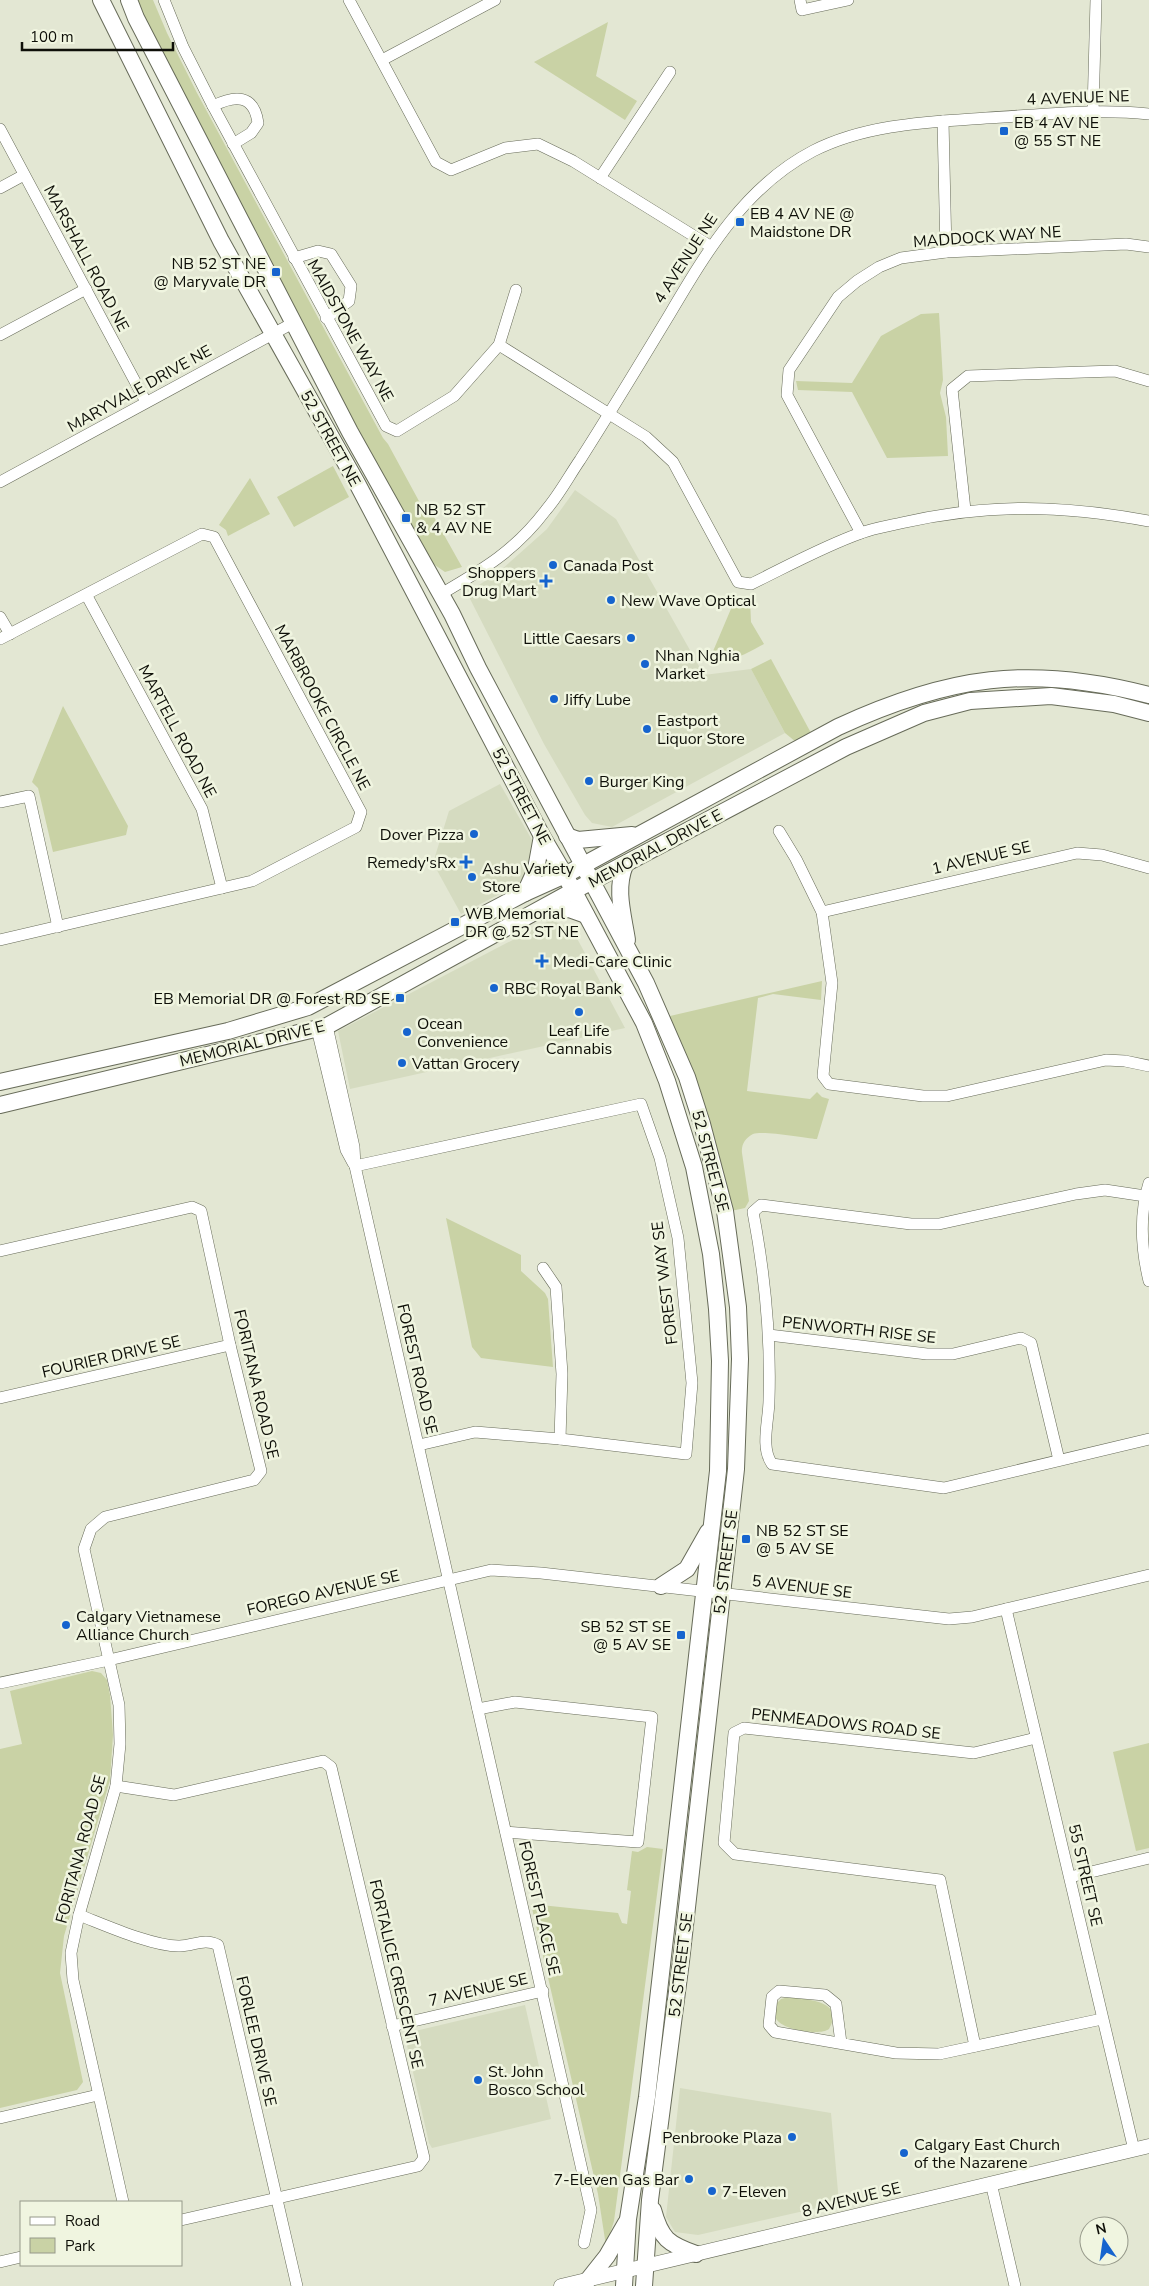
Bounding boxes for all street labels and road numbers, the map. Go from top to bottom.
street label: 4 AVENUE NE [1026,85,1130,111]
street label: MARSHALL ROAD NE [38,181,134,335]
street label: 4 AVENUE NE [649,209,723,308]
street label: MADDOCK WAY NE [912,221,1062,253]
street label: MAIDSTONE WAY NE [302,255,398,406]
street label: MARYVALE DRIVE NE [63,340,216,438]
street label: 52 STREET NE [295,387,366,490]
street label: MARBROOKE CIRCLE NE [269,621,375,794]
street label: MARTELL ROAD NE [133,661,222,802]
street label: 52 STREET NE [486,744,556,849]
street label: MEMORIAL DRIVE E [585,804,726,894]
street label: 1 AVENUE SE [930,836,1033,880]
street label: MEMORIAL DRIVE E [177,1015,327,1073]
street label: 52 STREET SE [686,1108,734,1215]
street label: FOREST WAY SE [647,1220,683,1346]
street label: FOREST ROAD SE [391,1302,443,1437]
street label: FORITANA ROAD SE [228,1307,284,1461]
street label: PENWORTH RISE SE [781,1311,937,1349]
street label: FOURIER DRIVE SE [40,1330,183,1384]
street label: 52 STREET SE [709,1509,743,1615]
street label: FOREGO AVENUE SE [245,1565,402,1621]
street label: 5 AVENUE SE [750,1570,853,1604]
street label: PENMEADOWS ROAD SE [750,1703,942,1745]
street label: FORITANA ROAD SE [51,1773,111,1926]
street label: 55 STREET SE [1063,1822,1108,1929]
street label: FOREST PLACE SE [513,1839,565,1978]
street label: FORTALICE CRESCENT SE [364,1877,429,2071]
street label: 52 STREET SE [664,1912,698,2018]
street label: 7 AVENUE SE [427,1968,530,2012]
street label: FORLEE DRIVE SE [230,1974,282,2109]
street label: 8 AVENUE SE [800,2177,903,2223]

